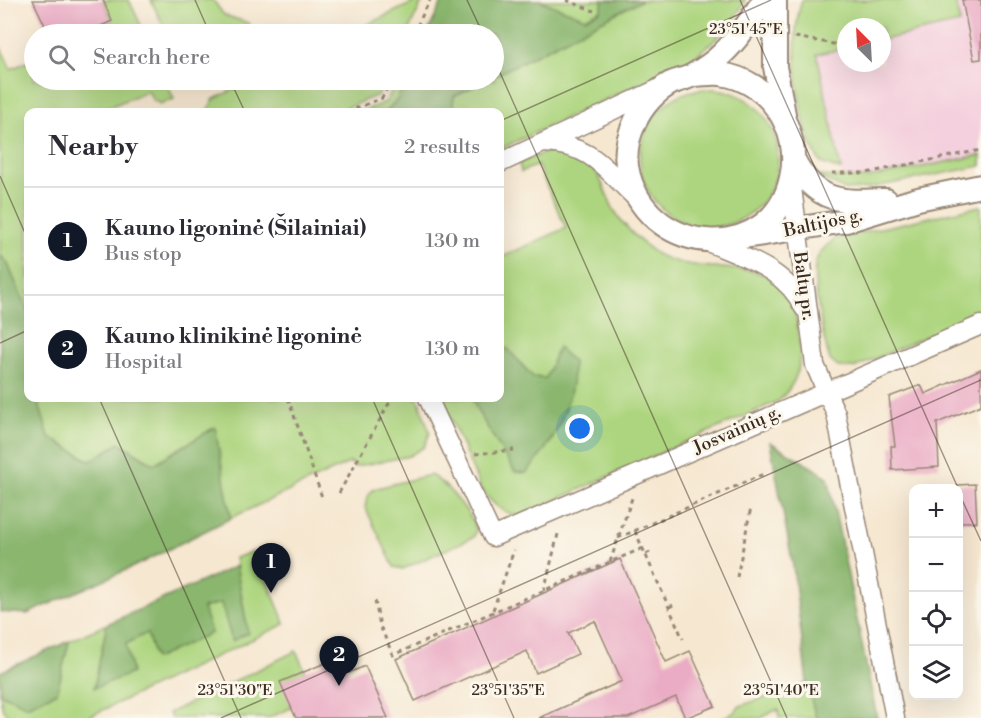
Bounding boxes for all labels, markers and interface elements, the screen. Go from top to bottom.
north arrow [837,18,891,72]
text: 23°51'45"E [709,20,783,39]
search box [24,24,504,90]
icon: search [45,41,78,74]
text: Search here [93,44,210,71]
text: Nearby [48,131,138,163]
text: 2 results [404,135,480,160]
street label: Baltijos g. [781,203,864,243]
text: Kauno ligoninė (Šilainiai) [105,215,366,242]
text: 1 [63,229,72,254]
text: 130 m [425,229,480,254]
text: Bus stop [105,242,182,267]
street label: Baltų pr. [788,249,820,322]
text: Kauno klinikinė ligoninė [105,323,362,350]
text: 2 [61,337,74,362]
text: 130 m [425,337,480,362]
text: Hospital [105,350,182,375]
street label: Josvainių g. [689,400,785,460]
your location [565,414,594,443]
map controls [909,484,963,700]
button: + [909,484,963,538]
button: − [909,538,963,592]
pin: 1 [252,544,290,593]
button: locate [909,592,963,646]
pin: 2 [320,636,358,686]
button: layers [909,646,963,700]
text: 23°51'30"E [198,681,272,700]
text: 23°51'35"E [471,681,545,700]
text: 23°51'40"E [743,681,819,700]

